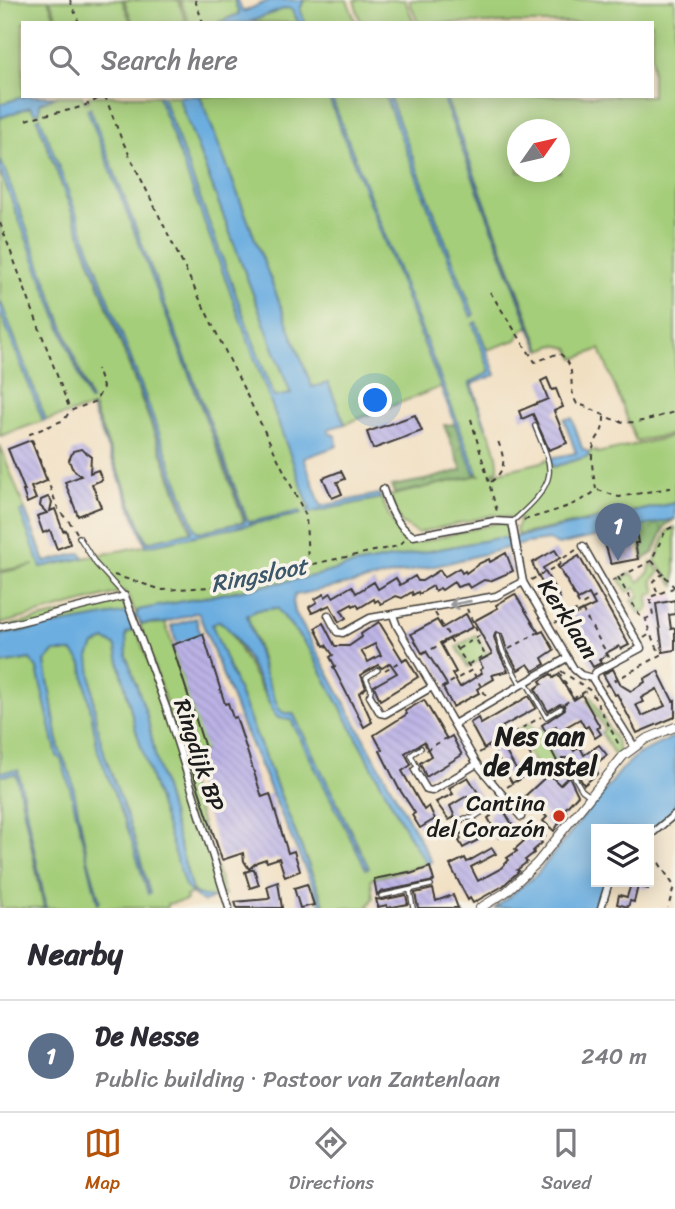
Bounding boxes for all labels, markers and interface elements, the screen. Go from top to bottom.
search box [21,21,654,98]
text: Search here [101,37,238,83]
icon: search [45,41,83,79]
north arrow [507,119,570,182]
your location [358,383,392,417]
pin: 1 [595,503,641,561]
water label: Ringsloot [207,545,313,605]
street label: Kerklaan [526,570,610,668]
one-way arrow [449,596,472,610]
street label: Ringdijk BP [162,693,237,817]
district label: Nes aan de Amstel [483,713,598,789]
place label: Cantina del Corazón [427,783,545,850]
marker: Cantina del Corazón [551,808,567,824]
map controls [591,824,654,887]
button: layers [591,824,654,887]
text: Nearby [28,927,123,981]
text: De Nesse [95,1013,199,1059]
text: 1 [46,1036,56,1077]
text: 240 m [581,1036,647,1077]
text: Public building · Pastoor van Zantenlaan [95,1059,500,1100]
tab: Map [84,1124,122,1199]
tab: Directions [289,1124,374,1199]
tab: Saved [541,1124,591,1199]

